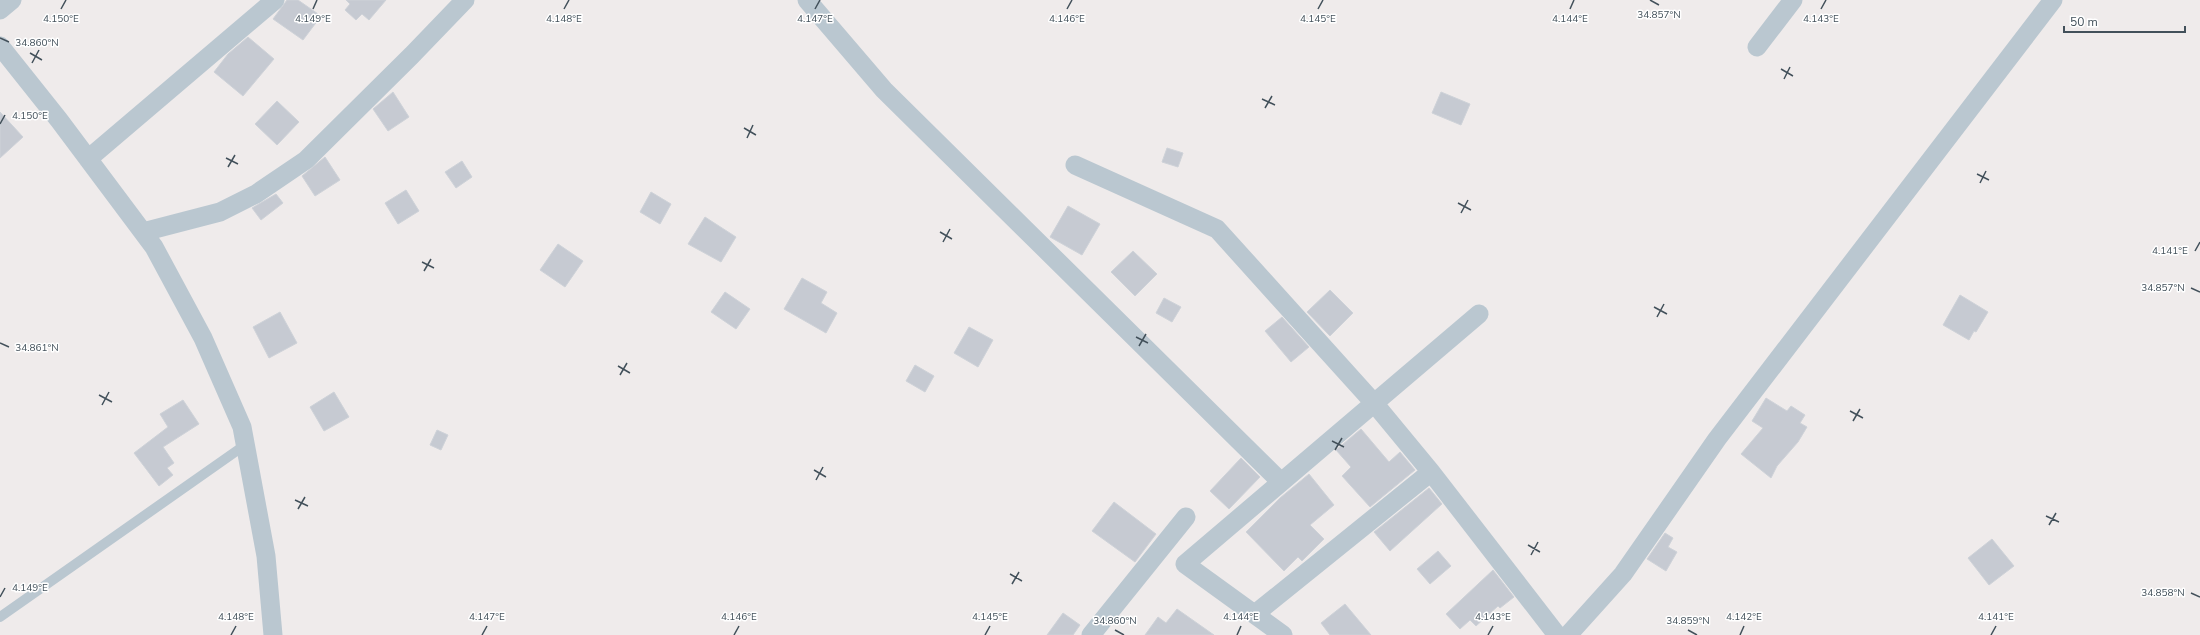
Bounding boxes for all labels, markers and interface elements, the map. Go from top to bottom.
text: 34.857°N [1637,8,1681,22]
scale bar [2064,8,2185,34]
text: 4.150°E [43,12,79,26]
text: 4.149°E [295,12,331,26]
text: 4.148°E [546,12,582,26]
text: 4.147°E [797,12,833,26]
text: 4.146°E [1049,12,1085,26]
text: 4.145°E [1300,12,1336,26]
text: 4.144°E [1552,12,1588,26]
text: 4.143°E [1803,12,1839,26]
text: 50 m [2070,14,2098,30]
text: 34.860°N [15,36,59,50]
text: 4.150°E [12,109,48,123]
text: 4.141°E [2152,244,2188,258]
text: 34.857°N [2141,281,2185,295]
text: 34.861°N [15,341,59,355]
text: 4.149°E [12,581,48,595]
text: 34.858°N [2141,586,2185,600]
text: 4.148°E [218,610,254,624]
text: 4.147°E [469,610,505,624]
text: 4.146°E [721,610,757,624]
text: 4.145°E [972,610,1008,624]
text: 4.144°E [1223,610,1259,624]
text: 4.143°E [1475,610,1511,624]
text: 4.142°E [1726,610,1762,624]
text: 4.141°E [1978,610,2014,624]
text: 34.860°N [1093,614,1137,628]
text: 34.859°N [1666,614,1710,628]

